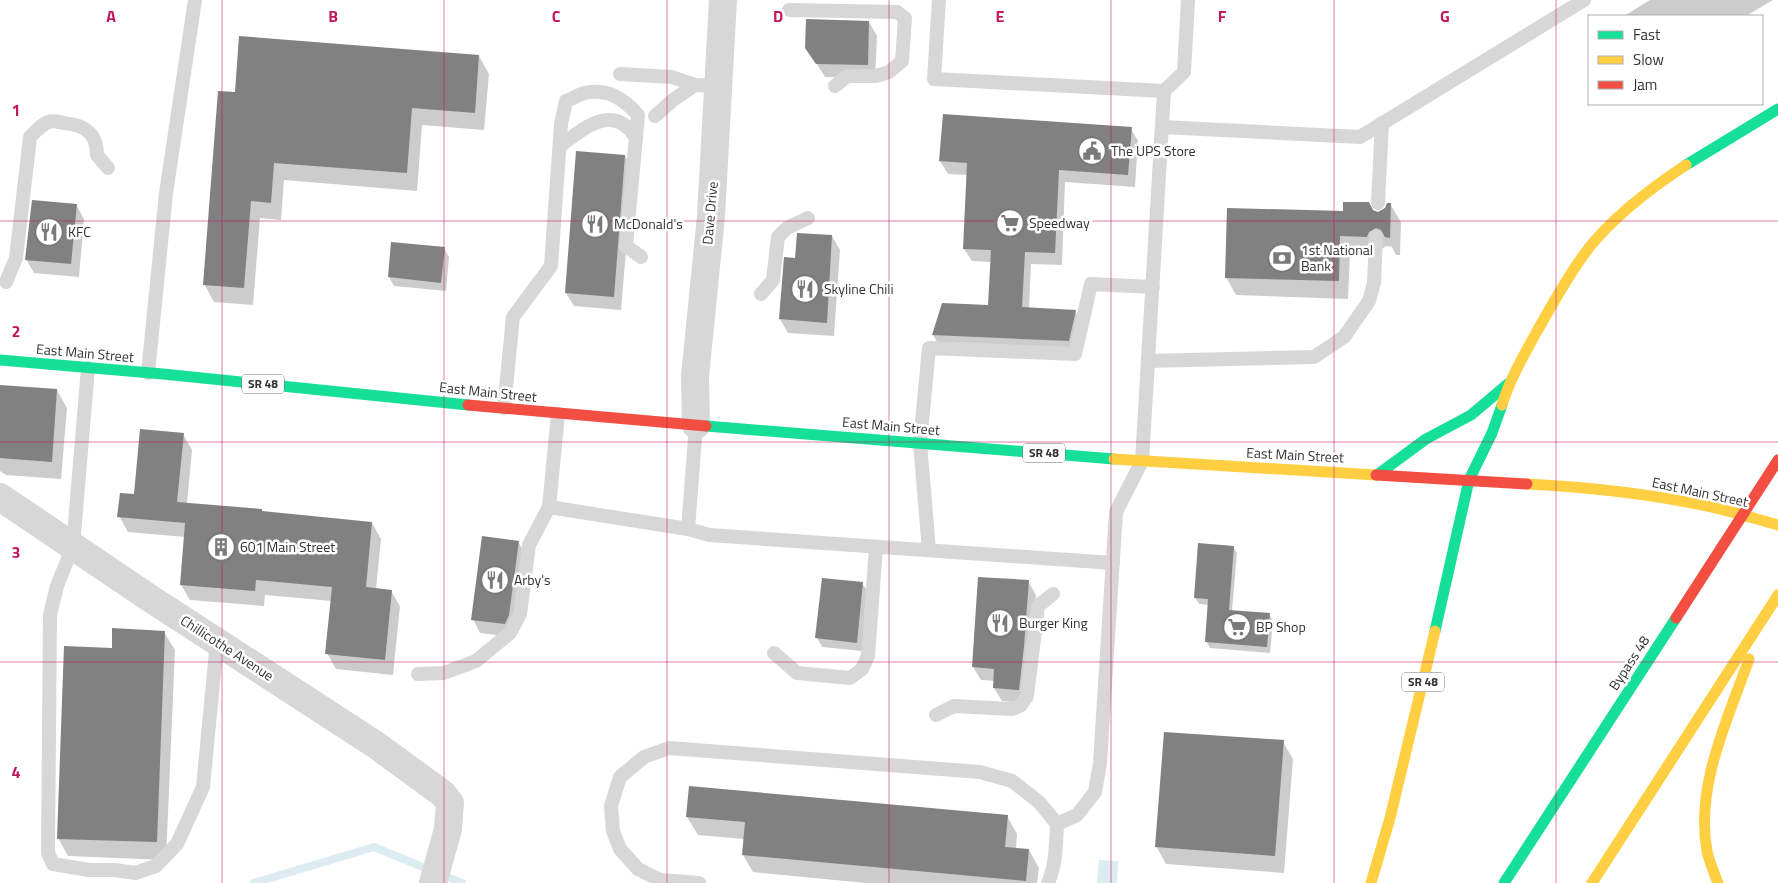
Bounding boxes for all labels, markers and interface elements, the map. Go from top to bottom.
text: A [106,4,116,28]
text: B [328,4,338,28]
text: C [552,4,561,28]
text: D [773,4,783,28]
text: E [996,4,1005,28]
text: F [1218,4,1227,28]
text: G [1440,4,1450,28]
legend [1588,15,1763,105]
text: Fast [1633,23,1661,46]
text: Slow [1633,48,1664,71]
text: Jam [1633,73,1657,96]
text: 1 [12,98,20,122]
public building icon: The UPS Store [1077,136,1107,166]
place label: The UPS Store [1111,140,1196,161]
street label: Dave Drive [696,180,723,245]
supermarket icon: Speedway [995,208,1025,238]
restaurant icon: McDonald's [580,209,610,239]
place label: Speedway [1029,212,1090,233]
place label: McDonald's [614,213,683,234]
restaurant icon: KFC [34,217,64,247]
place label: KFC [68,221,91,242]
place label: 1st National Bank [1301,239,1373,276]
bank icon: 1st National Bank [1267,243,1297,273]
restaurant icon: Skyline Chili [790,274,820,304]
place label: Skyline Chili [824,278,894,299]
text: 2 [12,319,20,343]
street label: East Main Street [35,338,135,367]
road number: SR 48 [242,374,284,394]
street label: East Main Street [438,376,538,407]
street label: East Main Street [841,411,941,440]
street label: East Main Street [1246,441,1344,468]
road number: SR 48 [1023,443,1065,462]
street label: East Main Street [1650,471,1750,512]
building icon: 601 Main Street [206,532,236,562]
place label: 601 Main Street [240,536,335,557]
text: 3 [12,540,20,564]
restaurant icon: Arby's [480,565,510,595]
place label: Arby's [514,569,551,590]
restaurant icon: Burger King [985,608,1015,638]
street label: Chillicothe Avenue [176,610,278,686]
place label: Burger King [1019,612,1088,633]
supermarket icon: BP Shop [1222,612,1252,642]
place label: BP Shop [1256,616,1306,637]
street label: Bypass 48 [1603,631,1654,694]
road number: SR 48 [1402,672,1444,692]
text: 4 [12,760,21,784]

